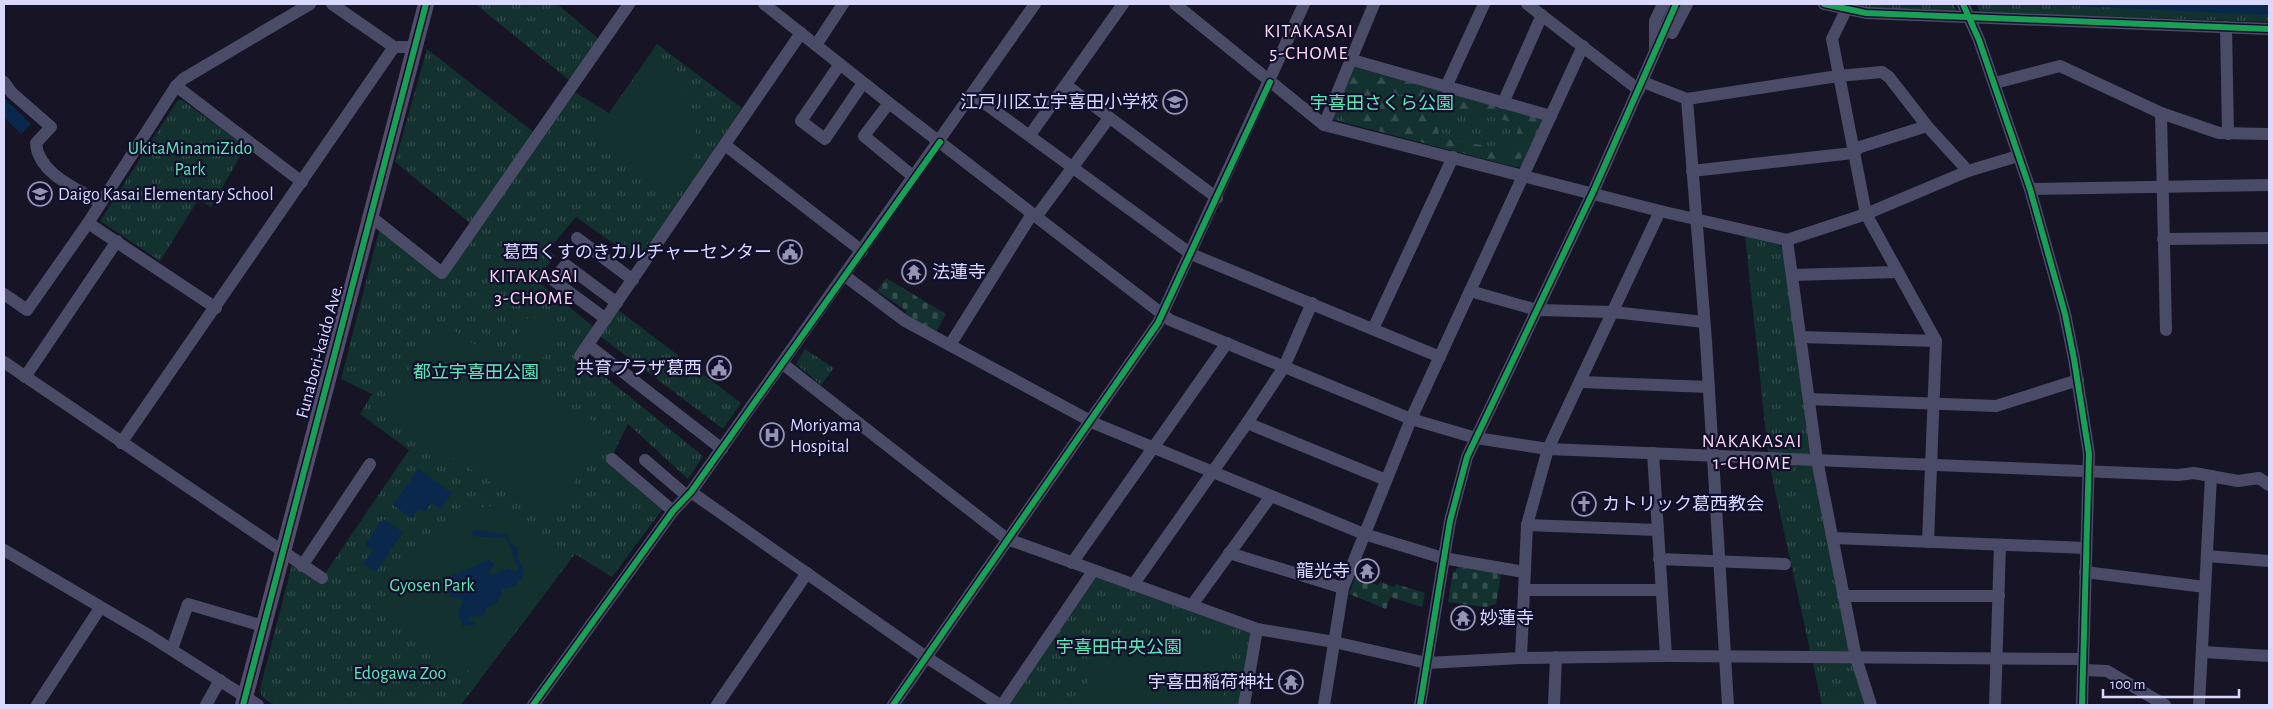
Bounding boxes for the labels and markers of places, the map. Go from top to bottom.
school or university icon: 江戸川区立宇喜田小学校 [1162,89,1188,115]
place label: 江戸川区立宇喜田小学校 [960,92,1158,112]
school or university icon: Daigo Kasai Elementary School [27,181,53,207]
place label: Daigo Kasai Elementary School [58,186,274,204]
public building icon: 葛西くすのきカルチャーセンター [777,239,803,265]
place label: 葛西くすのきカルチャーセンター [503,243,772,262]
temple icon: 法蓮寺 [901,259,927,285]
place label: 法蓮寺 [932,263,986,282]
public building icon: 共育プラザ葛西 [706,355,732,381]
place label: 共育プラザ葛西 [576,359,702,378]
place label: Moriyama Hospital [790,417,861,456]
hospital icon: Moriyama Hospital [759,422,785,448]
church icon: カトリック葛西教会 [1571,491,1597,517]
place label: カトリック葛西教会 [1602,494,1764,514]
temple icon: 龍光寺 [1354,558,1380,584]
place label: 龍光寺 [1296,562,1350,581]
temple icon: 妙蓮寺 [1450,605,1476,631]
place label: 妙蓮寺 [1480,609,1534,628]
temple icon: 宇喜田稲荷神社 [1278,669,1304,695]
place label: 宇喜田稲荷神社 [1148,673,1274,692]

